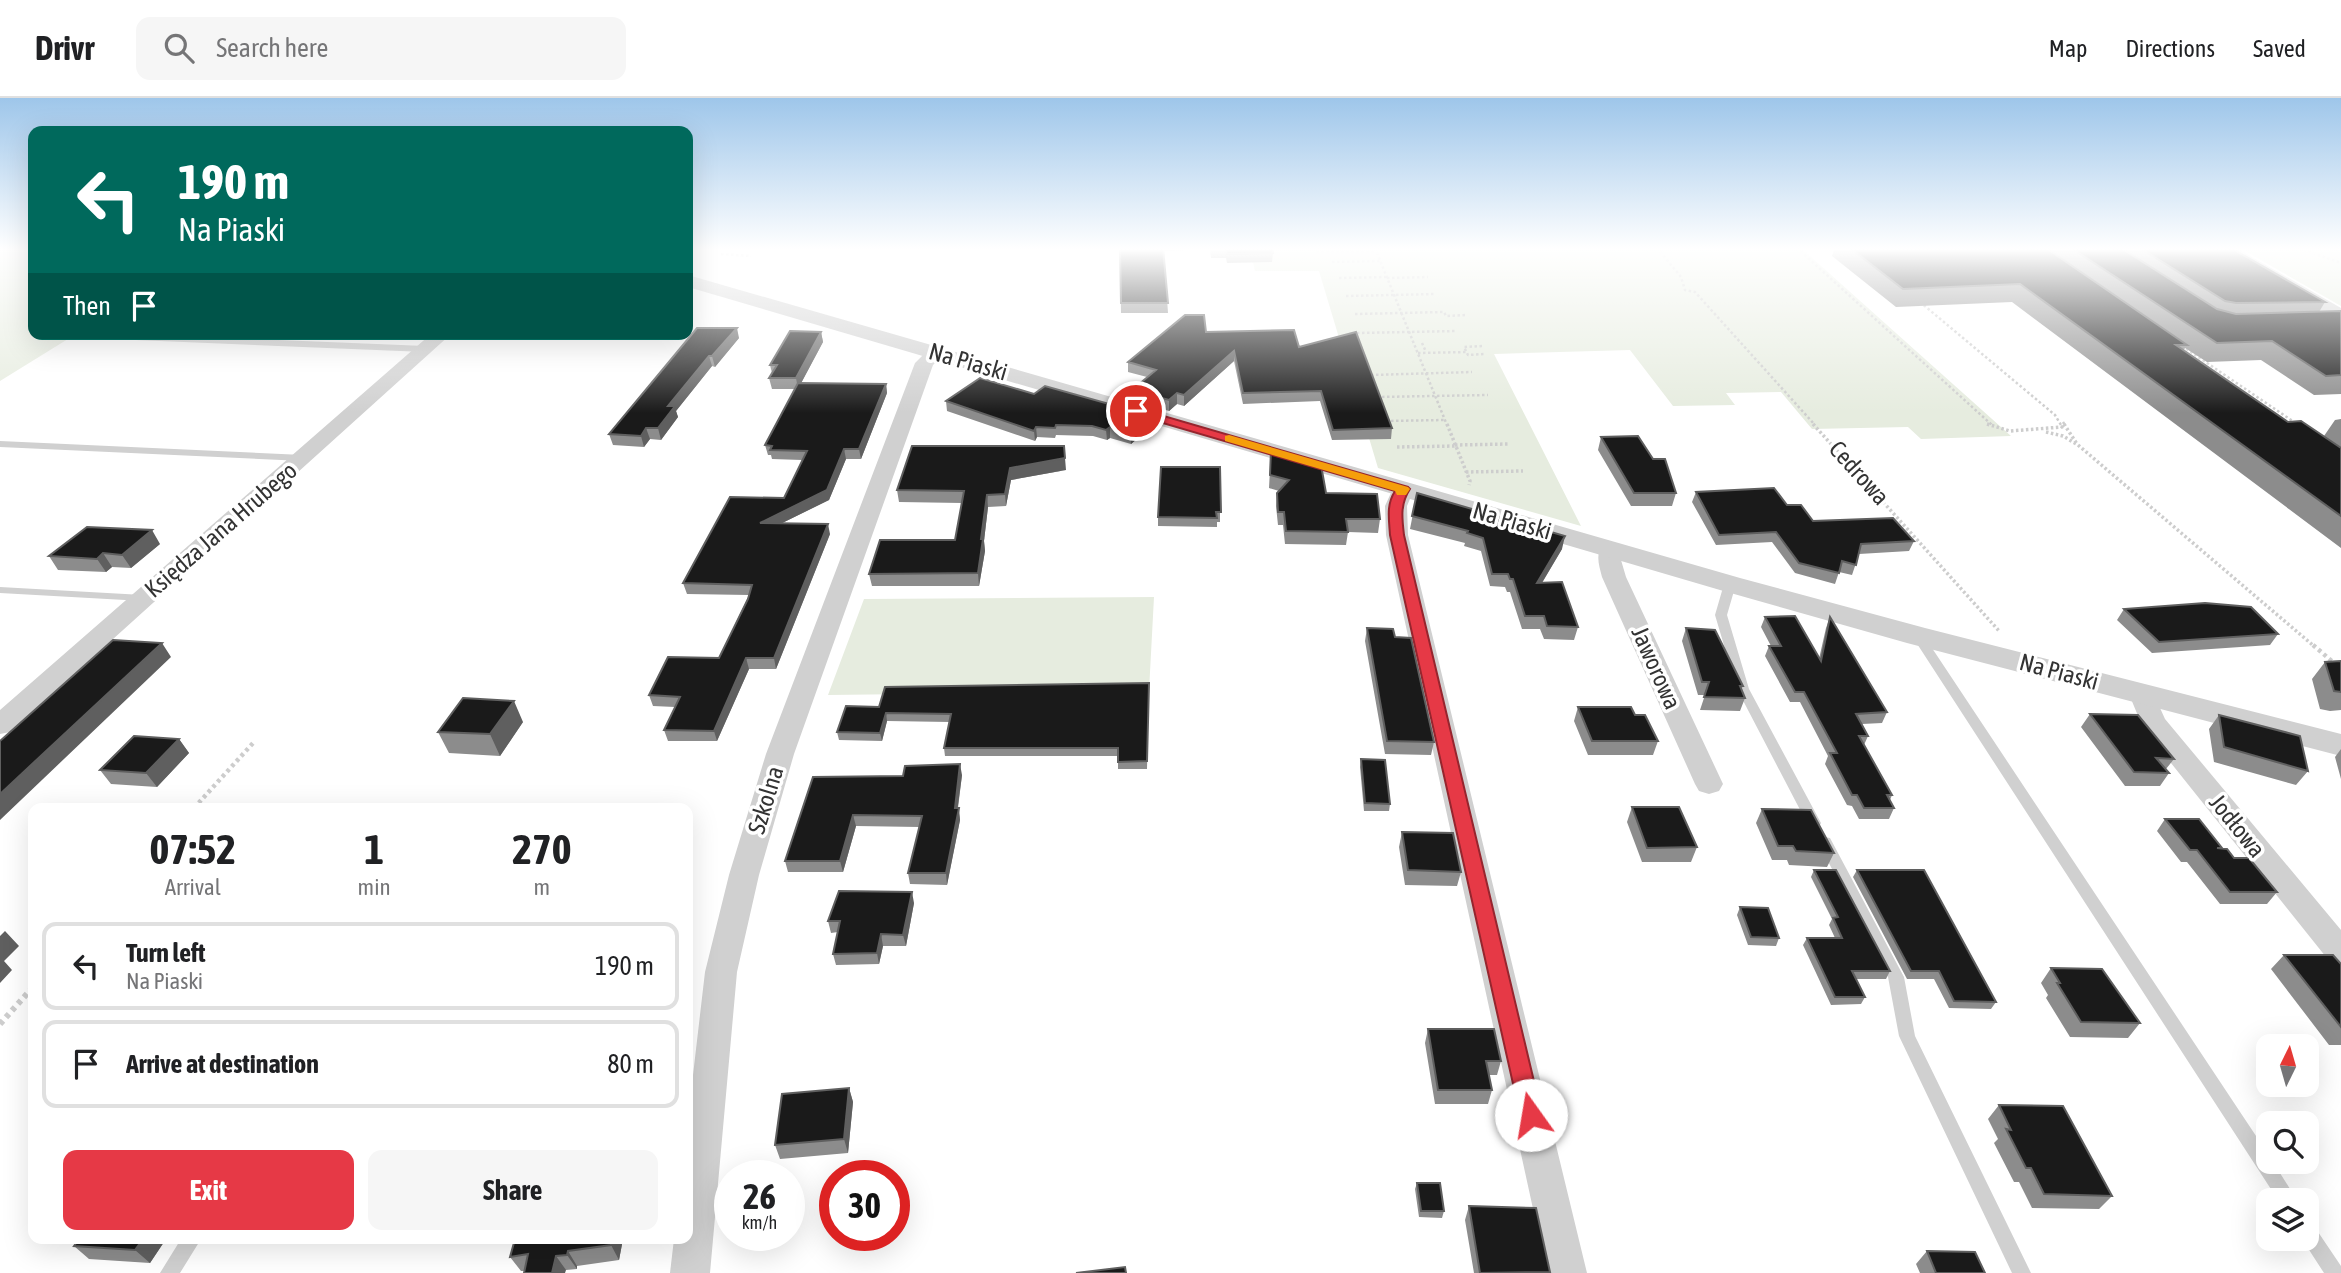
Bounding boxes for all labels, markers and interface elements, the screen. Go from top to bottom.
search box [136,17,626,80]
text: Drivr [35,29,94,67]
icon: search [160,29,198,67]
text: Search here [216,33,328,63]
text: Map [2049,35,2087,62]
text: Directions [2125,35,2215,62]
text: Saved [2253,35,2306,62]
text: 190 m [178,153,289,209]
icon: left [63,154,154,245]
text: Na Piaski [178,211,285,248]
icon: arrive [125,287,163,325]
text: Then [63,291,111,321]
street label: Na Piaski [926,337,1011,386]
pin [1106,381,1166,441]
icon: arrive [1117,392,1155,430]
street label: Cedrowa [1824,435,1895,510]
street label: Księdza Jana Hrubego [139,456,302,603]
street label: Na Piaski [1470,496,1555,545]
street label: Jaworowa [1626,622,1687,713]
street label: Na Piaski [2017,648,2101,695]
street label: Szkolna [742,763,789,837]
street label: Jodłowa [2204,789,2271,862]
text: 07:52 [150,825,236,873]
text: 1 [364,825,384,873]
text: 270 [512,825,571,873]
text: Arrival [165,874,221,900]
text: min [358,874,391,900]
text: m [534,874,550,900]
text: Turn left [126,938,206,968]
icon: left [67,947,105,985]
text: 190 m [595,951,654,981]
text: Na Piaski [126,968,203,994]
north arrow [2256,1034,2319,1097]
map controls [2256,1034,2319,1251]
icon: arrive [67,1045,105,1083]
text: Arrive at destination [126,1049,319,1079]
text: 80 m [607,1049,654,1079]
position arrow [1494,1078,1568,1152]
button: search [2256,1111,2319,1174]
button: Exit [63,1150,354,1230]
button: Share [368,1150,658,1230]
speed limit sign: 30 [819,1160,910,1251]
text: 26 [743,1176,776,1216]
button: layers [2256,1188,2319,1251]
text: km/h [742,1212,777,1233]

